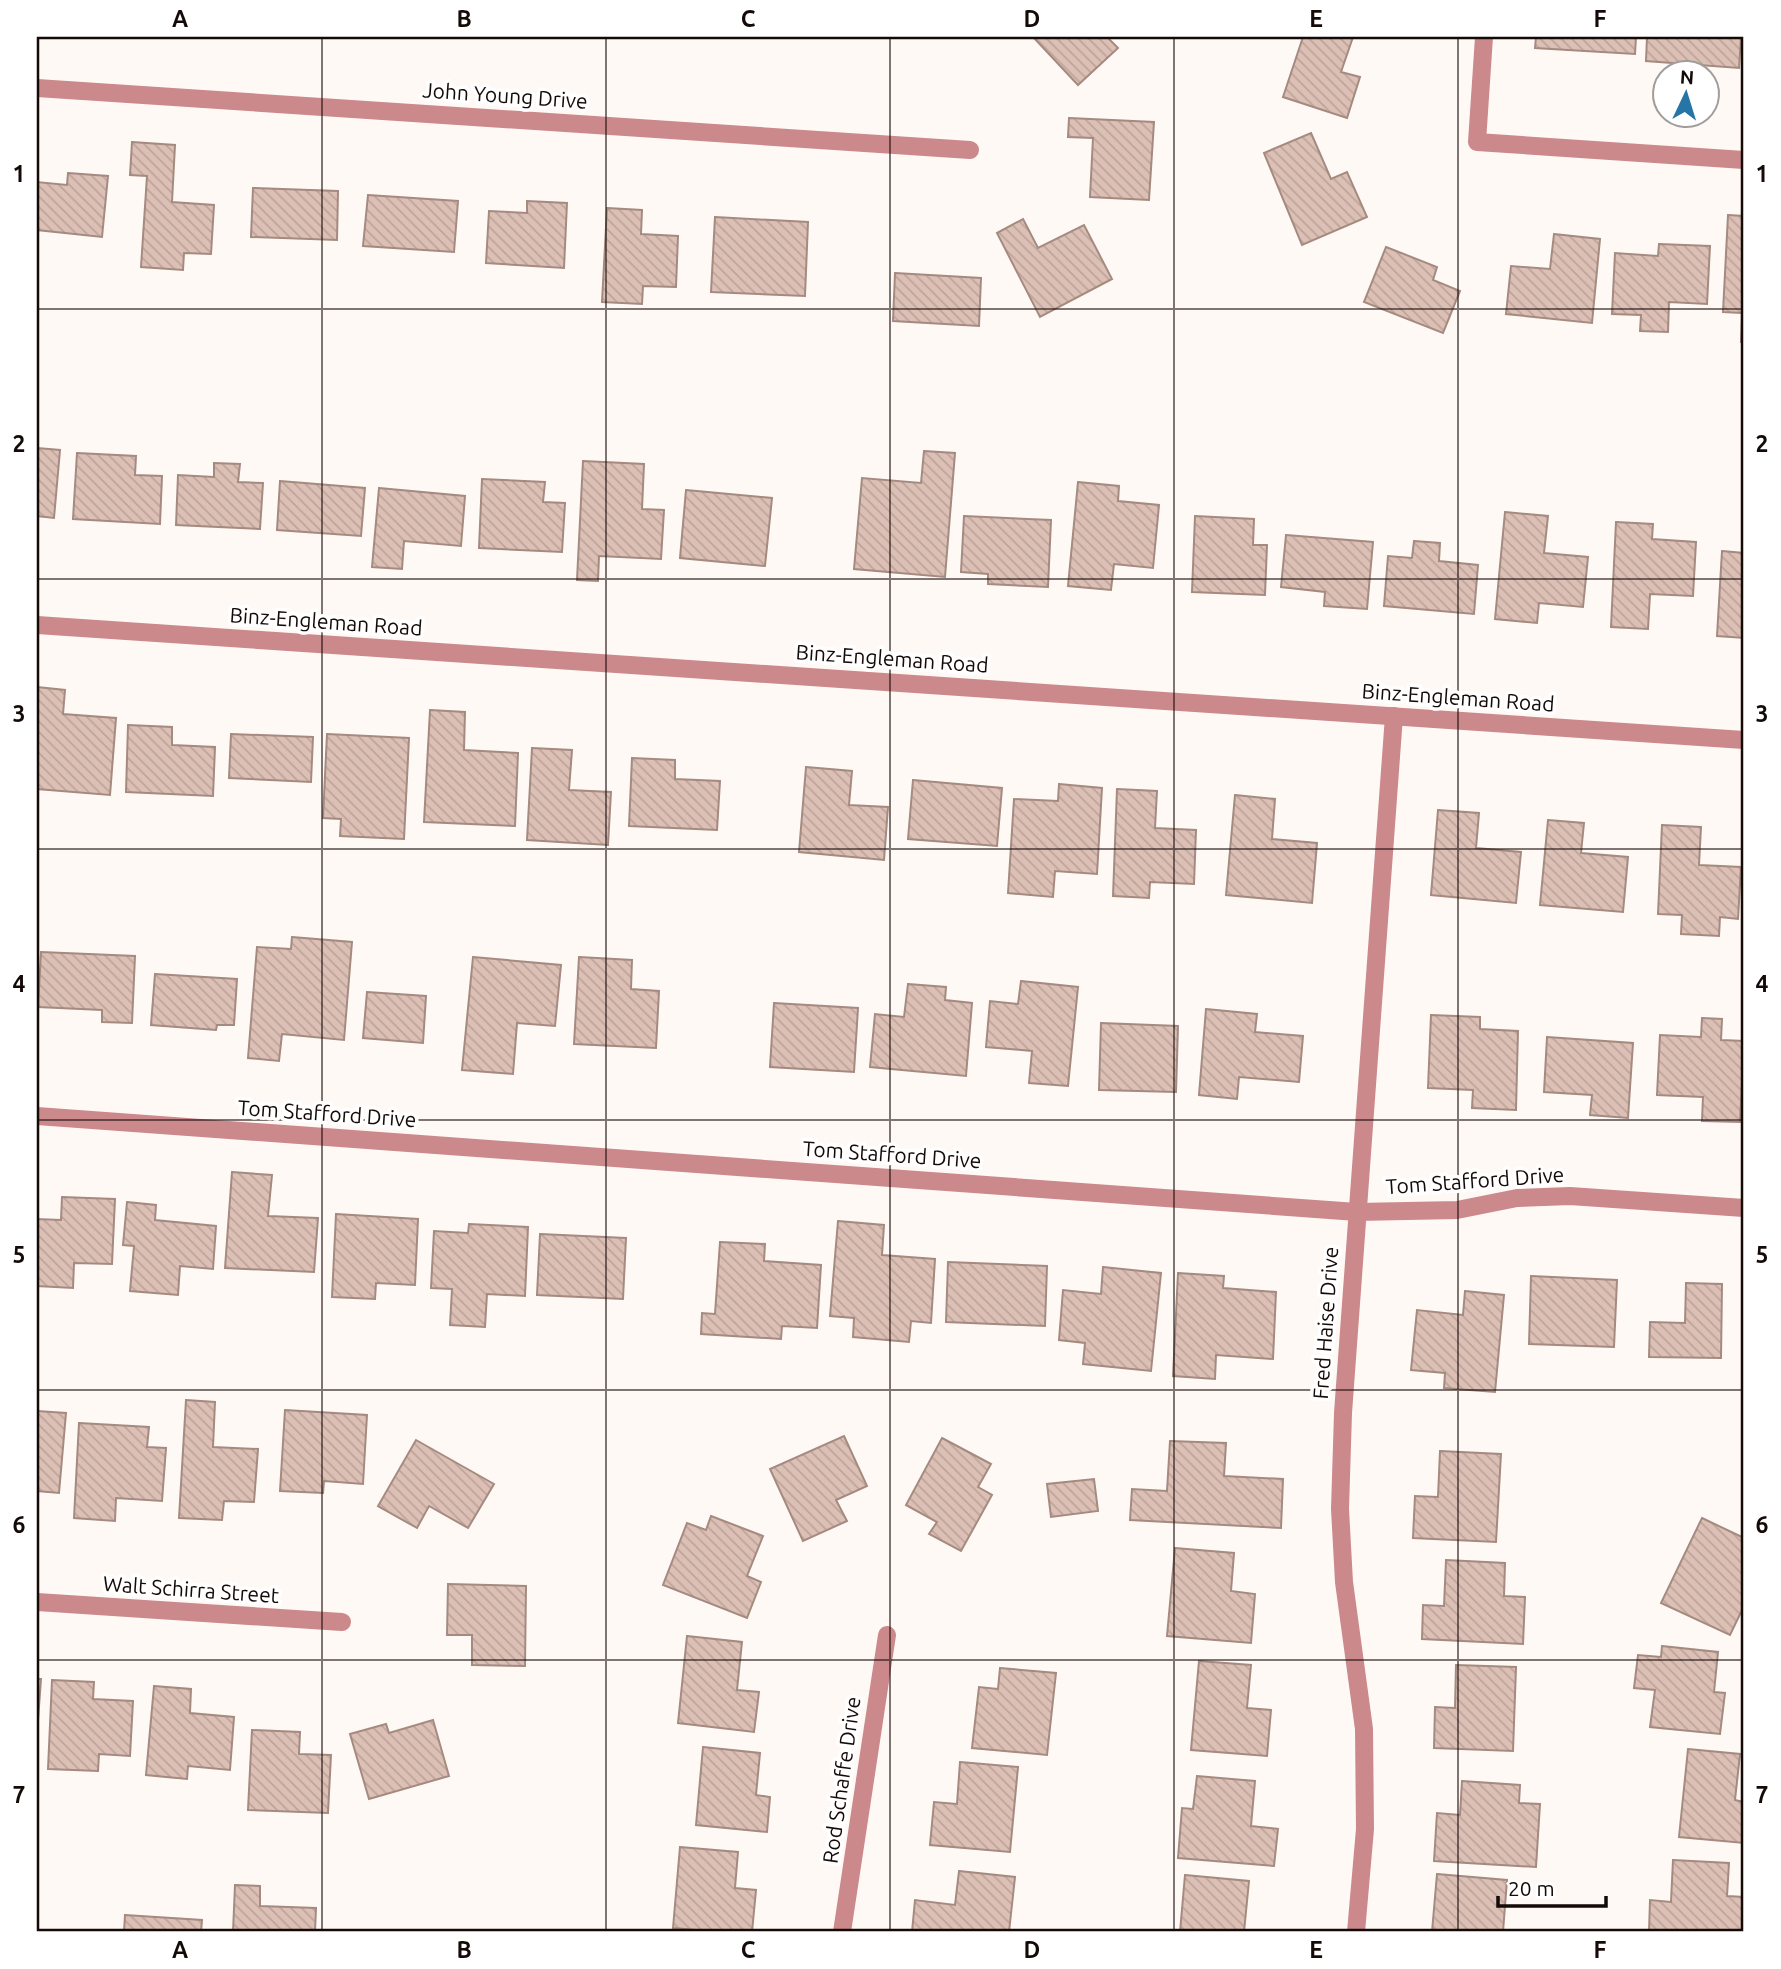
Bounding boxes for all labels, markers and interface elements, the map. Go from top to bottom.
text: A [172,6,188,31]
text: B [456,6,472,31]
text: C [741,6,756,31]
text: D [1024,6,1040,31]
text: E [1309,6,1323,31]
text: F [1594,6,1607,31]
north arrow [1652,60,1722,130]
text: N [1679,66,1695,89]
street label: John Young Drive [422,77,588,113]
text: 1 [13,161,25,186]
text: 1 [1756,161,1768,186]
text: 2 [13,431,25,456]
text: 2 [1756,431,1768,456]
street label: Binz-Engleman Road [229,602,423,640]
street label: Binz-Engleman Road [795,639,989,677]
street label: Binz-Engleman Road [1361,678,1555,716]
text: 3 [13,701,25,726]
text: 3 [1756,701,1768,726]
text: 4 [13,971,26,996]
text: 4 [1756,971,1769,996]
street label: Tom Stafford Drive [237,1095,417,1131]
street label: Tom Stafford Drive [802,1136,982,1172]
street label: Tom Stafford Drive [1385,1162,1565,1198]
text: 5 [13,1242,25,1267]
text: 5 [1756,1242,1768,1267]
street label: Fred Haise Drive [1308,1246,1342,1400]
text: 6 [13,1512,26,1537]
text: 6 [1756,1512,1769,1537]
street label: Walt Schirra Street [102,1571,280,1607]
street label: Rod Schaffe Drive [817,1695,865,1865]
text: 7 [13,1782,25,1807]
text: 7 [1756,1782,1768,1807]
scale bar [1498,1864,1606,1908]
text: 20 m [1508,1876,1555,1900]
text: A [172,1937,188,1962]
text: B [456,1937,472,1962]
text: C [741,1937,756,1962]
text: D [1024,1937,1040,1962]
text: E [1309,1937,1323,1962]
text: F [1594,1937,1607,1962]

